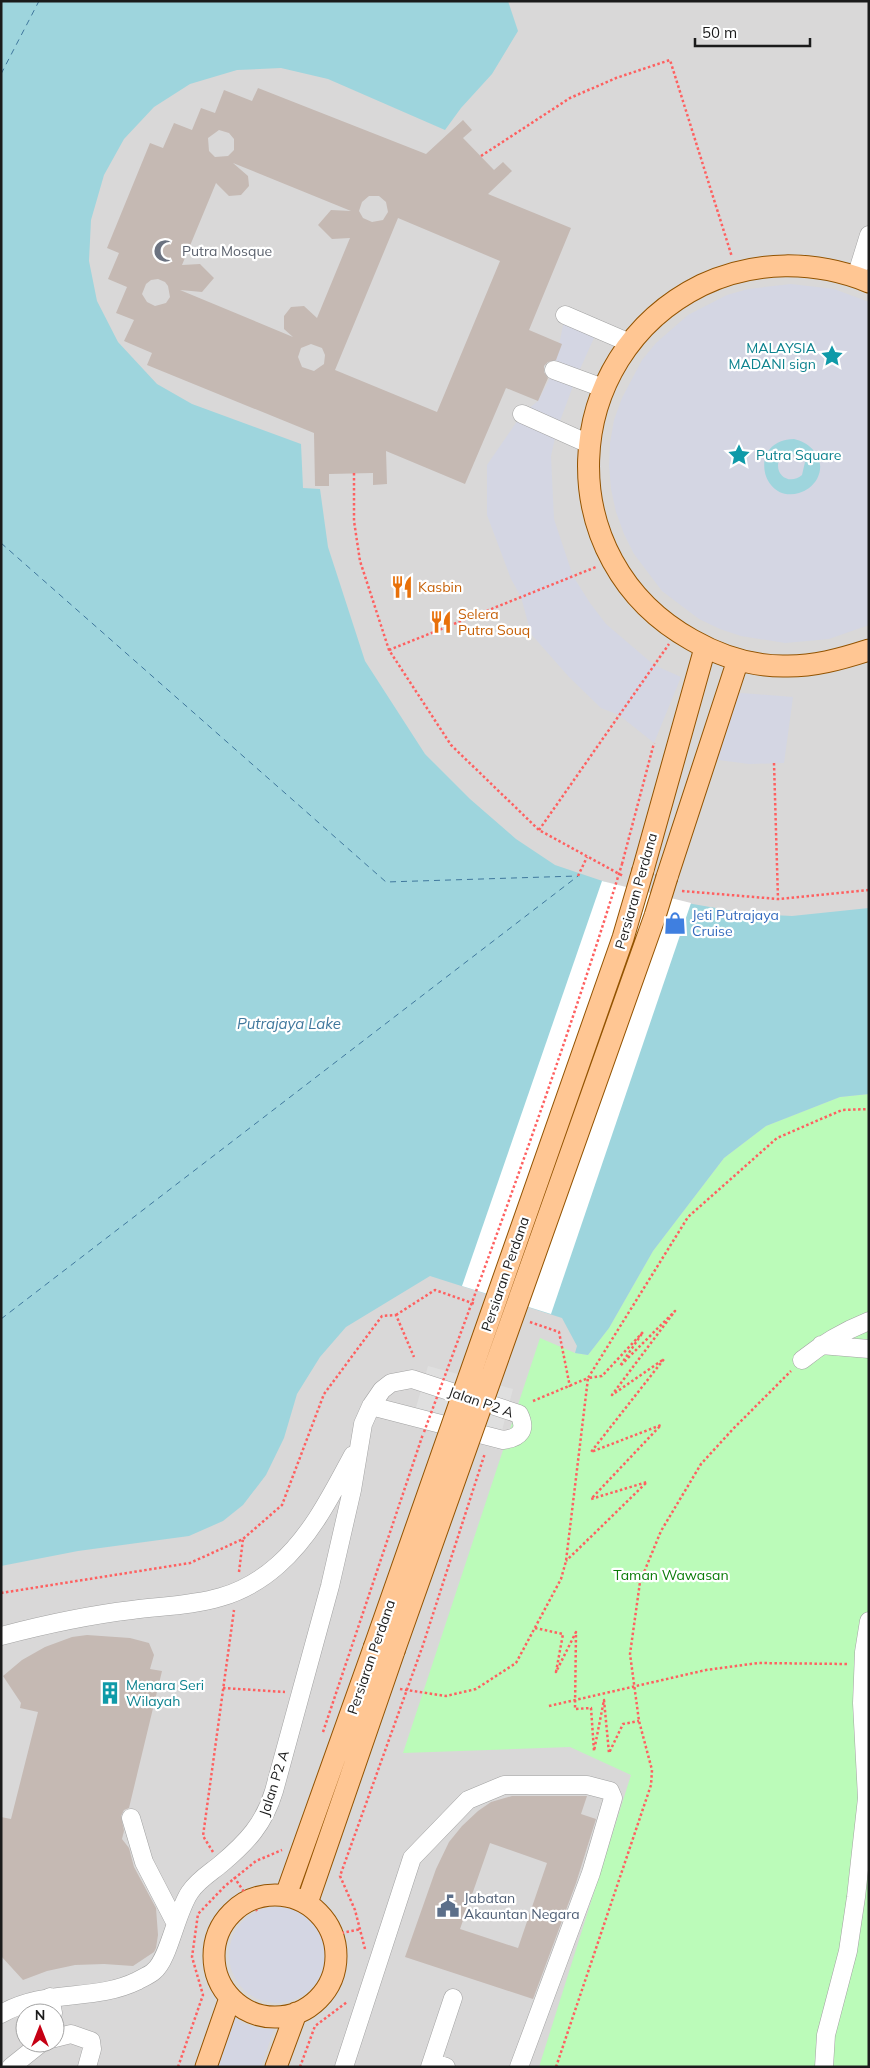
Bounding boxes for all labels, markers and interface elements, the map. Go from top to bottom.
scale bar [695,15,810,47]
text: 50 m [702,23,737,42]
mosque icon: Putra Mosque [152,238,178,264]
place label: Putra Mosque [182,242,272,260]
place label: MALAYSIA MADANI sign [728,339,817,373]
place icon: MALAYSIA MADANI sign [819,343,845,369]
place icon: Putra Square [726,442,752,468]
place label: Putra Square [756,446,841,464]
restaurant icon: Kasbin [389,574,415,600]
place label: Kasbin [418,578,462,596]
place label: Selera Putra Souq [458,605,530,639]
restaurant icon: Selera Putra Souq [428,609,454,635]
street label: Persiaran Perdana [611,831,661,951]
place label: Jeti Putrajaya Cruise [692,906,779,940]
shop icon: Jeti Putrajaya Cruise [662,910,688,936]
water label: Putrajaya Lake [237,1014,341,1033]
street label: Persiaran Perdana [477,1214,533,1334]
street label: Jalan P2 A [446,1382,517,1422]
park label: Taman Wawasan [613,1566,729,1584]
street label: Persiaran Perdana [343,1597,399,1717]
place label: Menara Seri Wilayah [126,1676,204,1710]
building icon: Menara Seri Wilayah [97,1680,123,1706]
street label: Jalan P2 A [255,1747,293,1818]
place label: Jabatan Akauntan Negara [464,1889,580,1923]
public building icon: Jabatan Akauntan Negara [435,1893,461,1919]
north arrow [15,2003,65,2053]
text: N [35,2006,45,2024]

